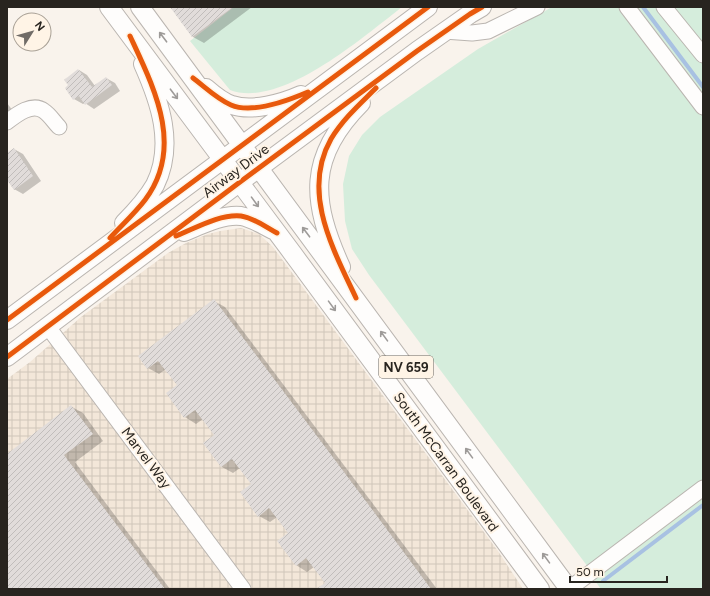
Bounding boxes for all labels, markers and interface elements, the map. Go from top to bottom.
north arrow [12,12,52,52]
text: N [32,19,47,34]
one-way arrow [158,31,167,42]
one-way arrow [170,89,178,100]
street label: Airway Drive [200,140,273,201]
one-way arrow [250,196,259,207]
one-way arrow [302,227,311,238]
one-way arrow [328,301,336,312]
one-way arrow [380,331,388,342]
road number: NV 659 [379,356,433,378]
street label: South McCarran Boulevard [390,389,502,535]
street label: Marvel Way [117,424,175,492]
one-way arrow [465,447,473,458]
one-way arrow [541,552,550,563]
scale bar [570,558,667,584]
text: 50 m [576,565,604,579]

